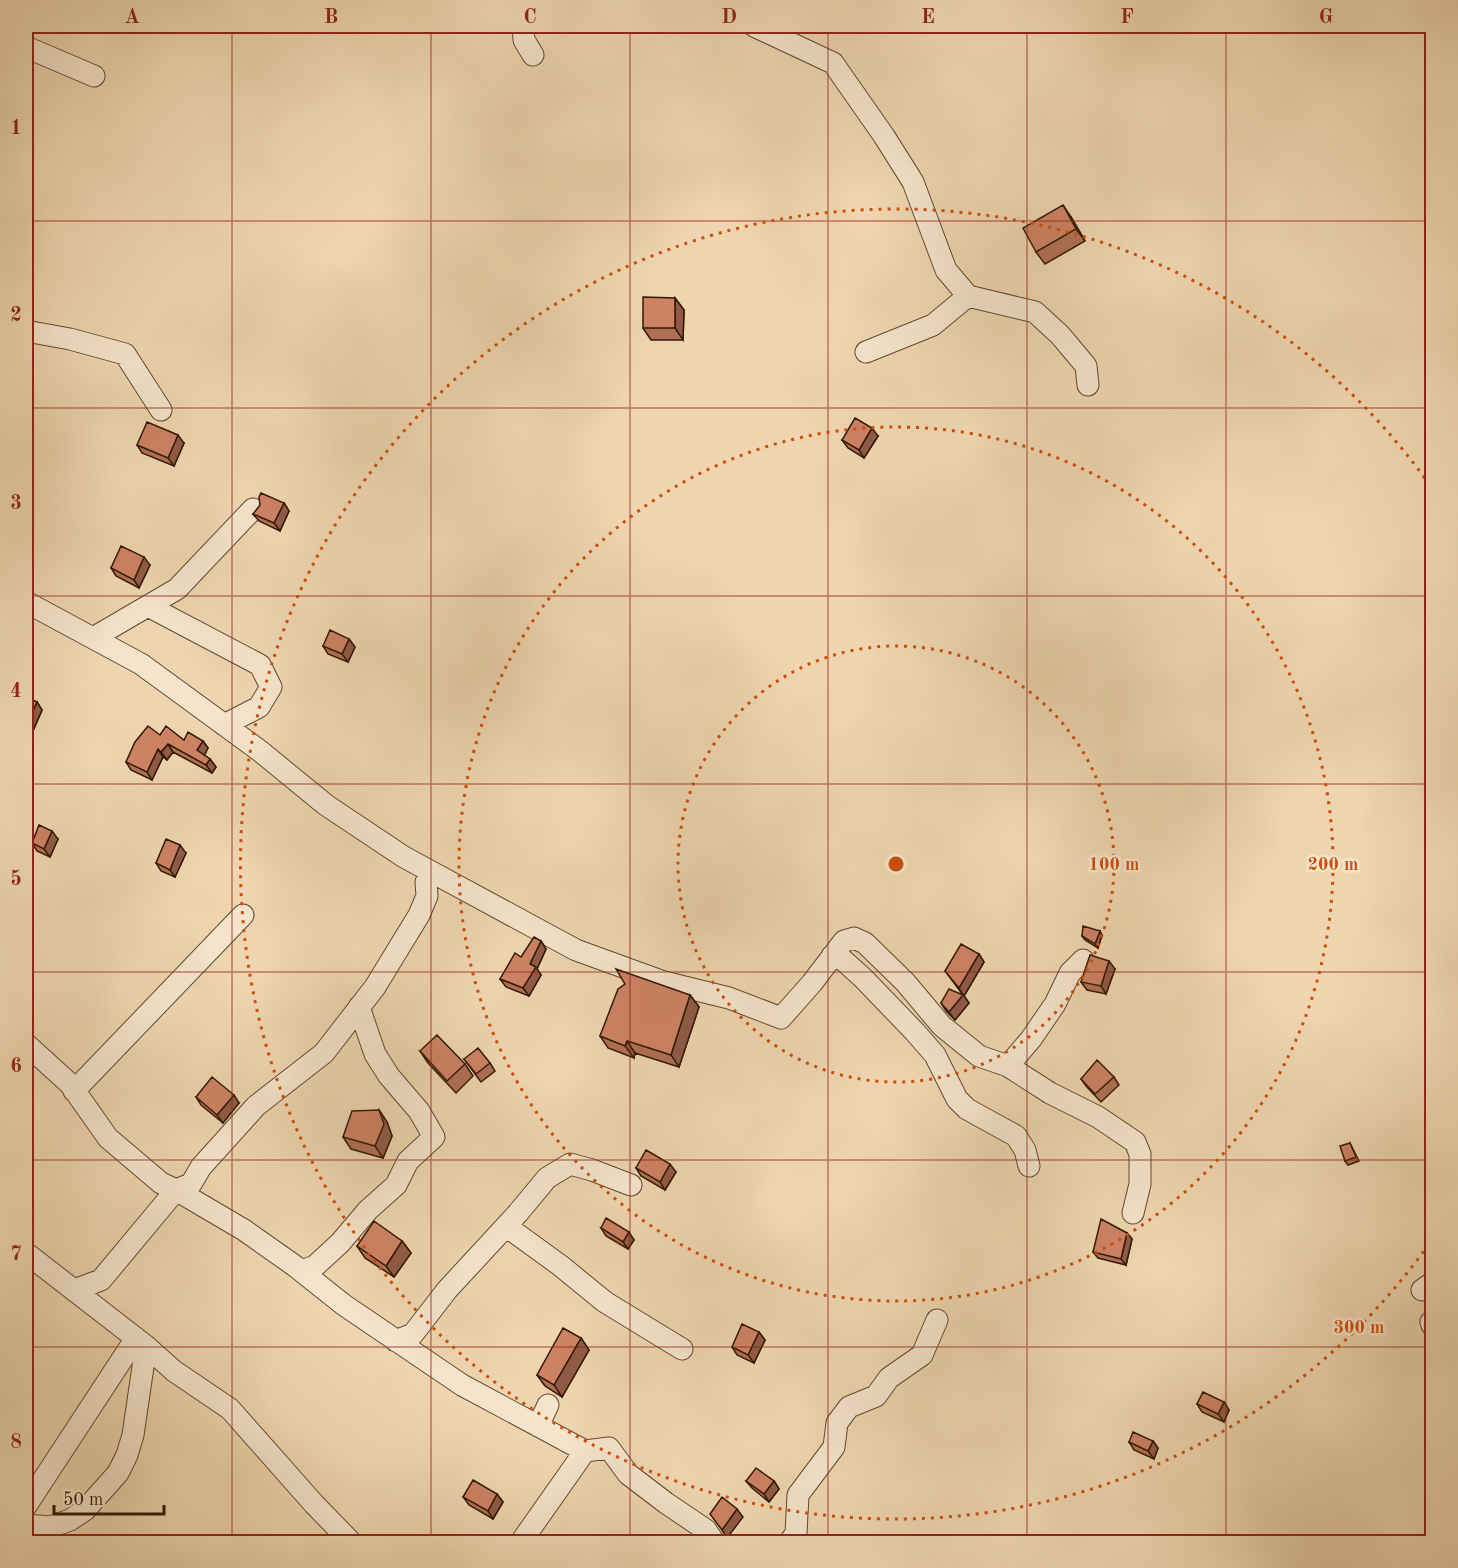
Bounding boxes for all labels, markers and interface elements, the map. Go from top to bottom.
text: A [124,8,140,28]
text: B [324,8,338,28]
text: C [523,8,537,28]
text: D [721,8,737,28]
text: E [921,8,935,28]
text: F [1120,8,1134,28]
text: G [1319,8,1333,28]
text: 1 [10,119,22,139]
text: 2 [10,306,22,326]
text: 3 [10,494,22,514]
text: 4 [10,682,22,702]
centre of rings [886,854,906,874]
text: 100 m [1089,856,1139,874]
text: 200 m [1308,856,1358,874]
text: 5 [10,869,22,890]
text: 6 [10,1057,22,1077]
text: 7 [10,1245,22,1265]
text: 300 m [1334,1319,1384,1337]
text: 8 [10,1433,22,1453]
scale bar [54,1478,164,1516]
text: 50 m [63,1491,103,1509]

